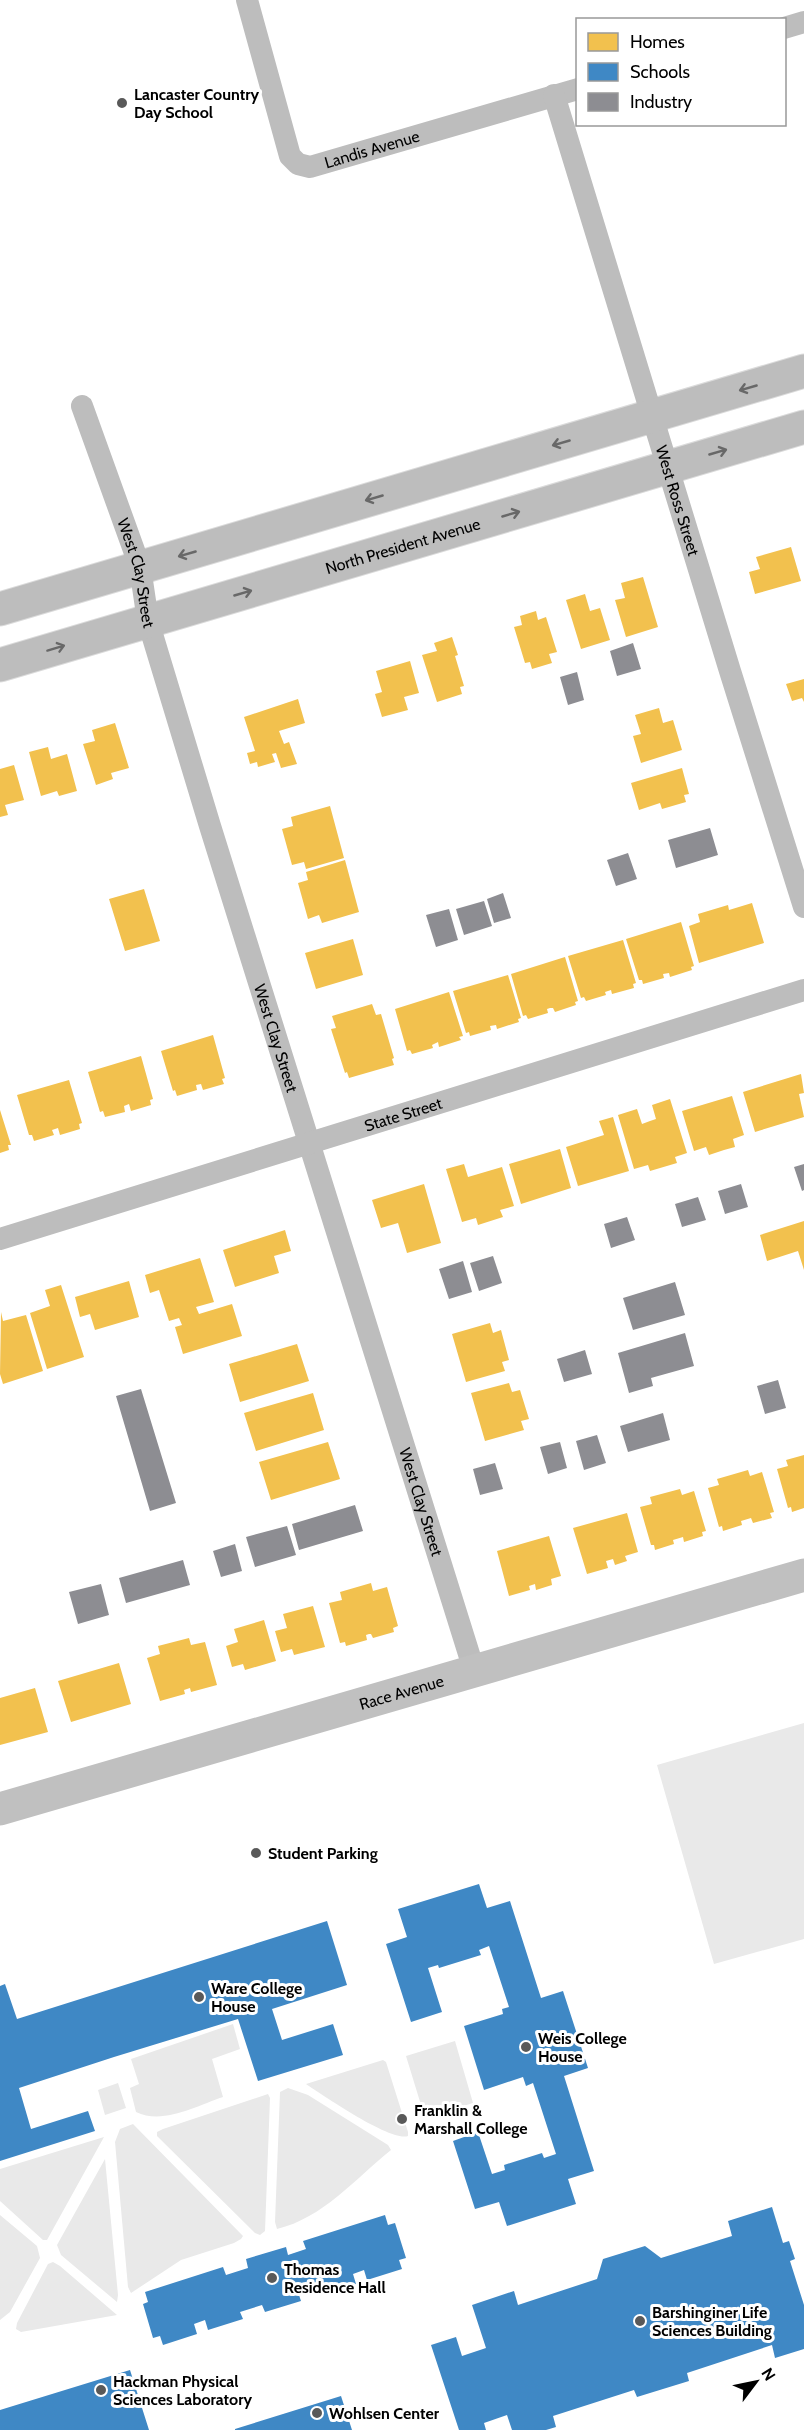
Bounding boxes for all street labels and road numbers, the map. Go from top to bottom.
street label: Landis Avenue [322,126,422,172]
street label: West Ross Street [652,443,704,559]
street label: North President Avenue [323,514,482,578]
street label: West Clay Street [114,516,159,630]
street label: West Clay Street [250,982,302,1095]
street label: State Street [362,1093,445,1135]
street label: West Clay Street [396,1445,447,1559]
street label: Race Avenue [357,1671,446,1713]

